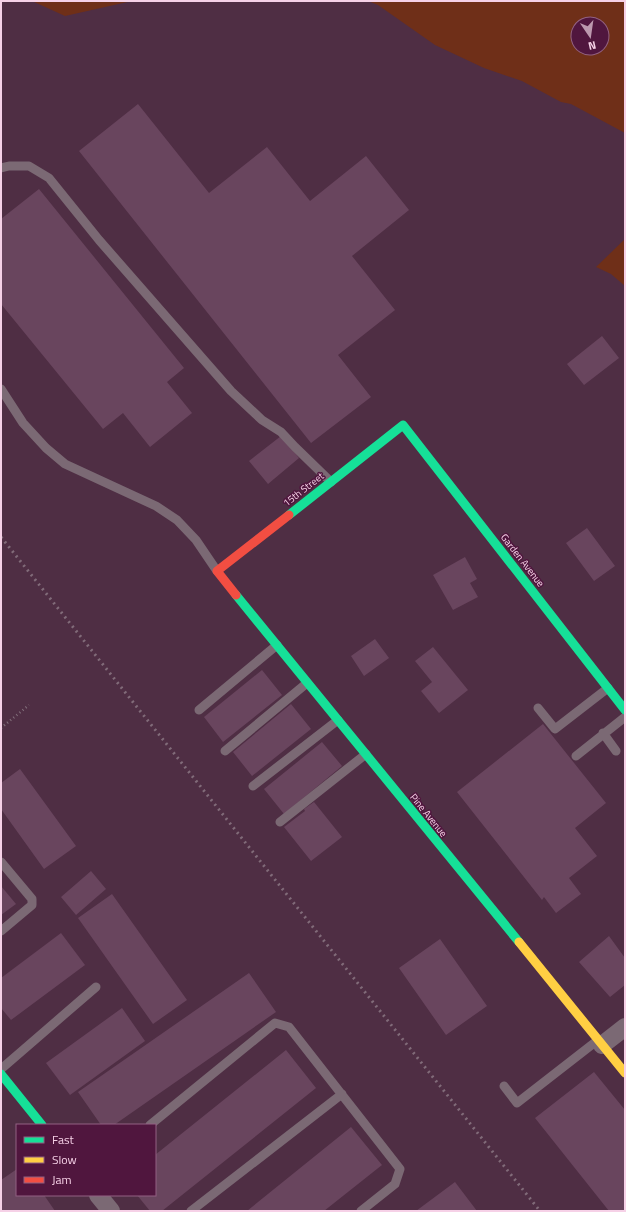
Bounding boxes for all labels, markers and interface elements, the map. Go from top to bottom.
north arrow [570,16,610,56]
text: N [587,37,598,54]
street label: 15th Street [280,468,327,510]
street label: Garden Avenue [497,531,548,590]
street label: Pine Avenue [406,790,451,840]
legend [16,1124,156,1196]
text: Fast [52,1130,75,1149]
text: Slow [52,1150,77,1169]
text: Jam [52,1170,72,1189]

